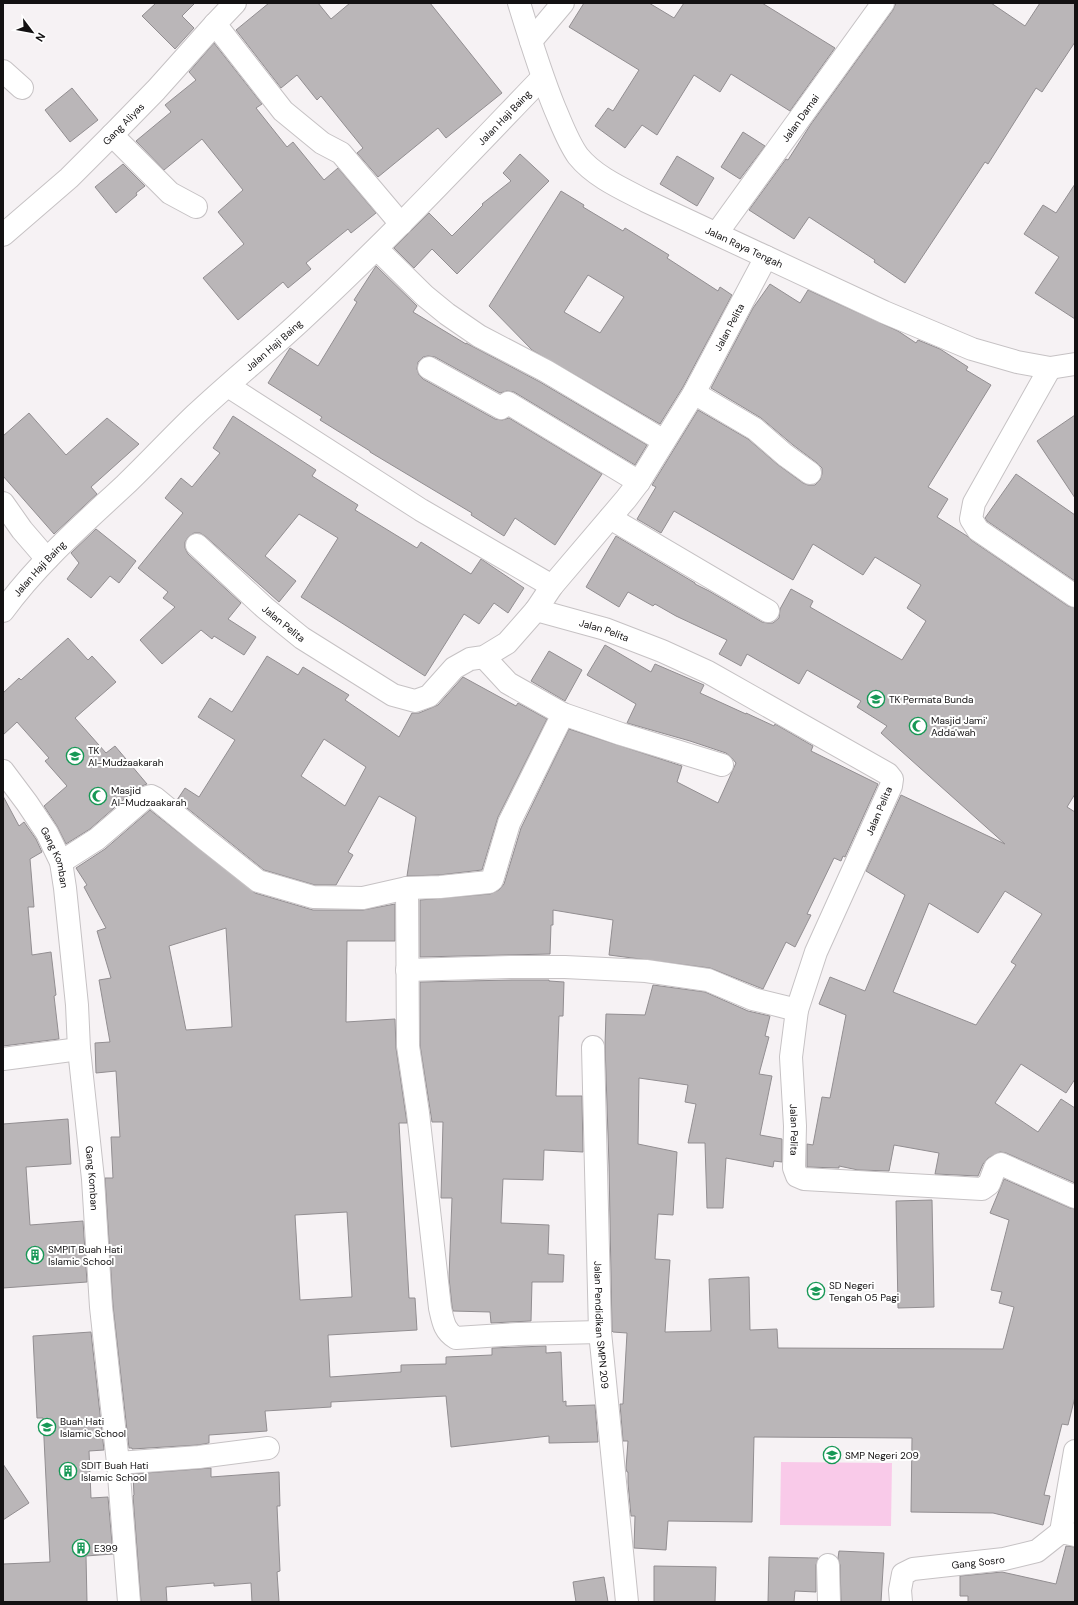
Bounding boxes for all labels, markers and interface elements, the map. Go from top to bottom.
north arrow [12,12,52,52]
text: N [32,30,49,44]
street label: Jalan Haji Baing [475,87,534,148]
street label: Jalan Damai [779,91,822,144]
street label: Gang Aliyas [100,100,147,147]
street label: Jalan Raya Tengah [703,223,785,271]
street label: Jalan Pelita [711,301,747,353]
street label: Jalan Haji Baing [243,316,305,374]
street label: Jalan Haji Baing [10,537,69,599]
street label: Jalan Pelita [260,602,308,645]
street label: Jalan Pelita [578,616,631,644]
school or university icon: TK Permata Bunda [866,689,886,709]
place label: TK Permata Bunda [889,693,973,706]
place label: Masjid Jami' Adda'wah [931,714,987,739]
mosque icon: Masjid Jami' Adda'wah [908,716,928,736]
place label: TK Al-Mudzaakarah [88,744,164,769]
school or university icon: TK Al-Mudzaakarah [65,746,85,766]
place label: Masjid Al-Mudzaakarah [111,784,187,809]
street label: Jalan Pelita [863,785,895,837]
mosque icon: Masjid Al-Mudzaakarah [88,786,108,806]
street label: Gang Komban [38,824,71,889]
street label: Jalan Pelita [787,1103,802,1156]
street label: Gang Komban [83,1145,101,1211]
place label: SMPIT Buah Hati Islamic School [48,1243,123,1268]
building icon: SMPIT Buah Hati Islamic School [25,1245,45,1265]
street label: Jalan Pendidikan SMPN 209 [592,1261,612,1389]
place label: SD Negeri Tengah 05 Pagi [829,1279,899,1304]
school or university icon: SD Negeri Tengah 05 Pagi [806,1281,826,1301]
place label: Buah Hati Islamic School [60,1415,126,1440]
school or university icon: Buah Hati Islamic School [37,1417,57,1437]
school or university icon: SMP Negeri 209 [822,1445,842,1465]
place label: SMP Negeri 209 [845,1449,919,1462]
place label: SDIT Buah Hati Islamic School [81,1459,148,1484]
building icon: SDIT Buah Hati Islamic School [58,1461,78,1481]
building icon: E399 [71,1538,91,1558]
place label: E399 [94,1542,118,1555]
street label: Gang Sosro [951,1552,1005,1571]

